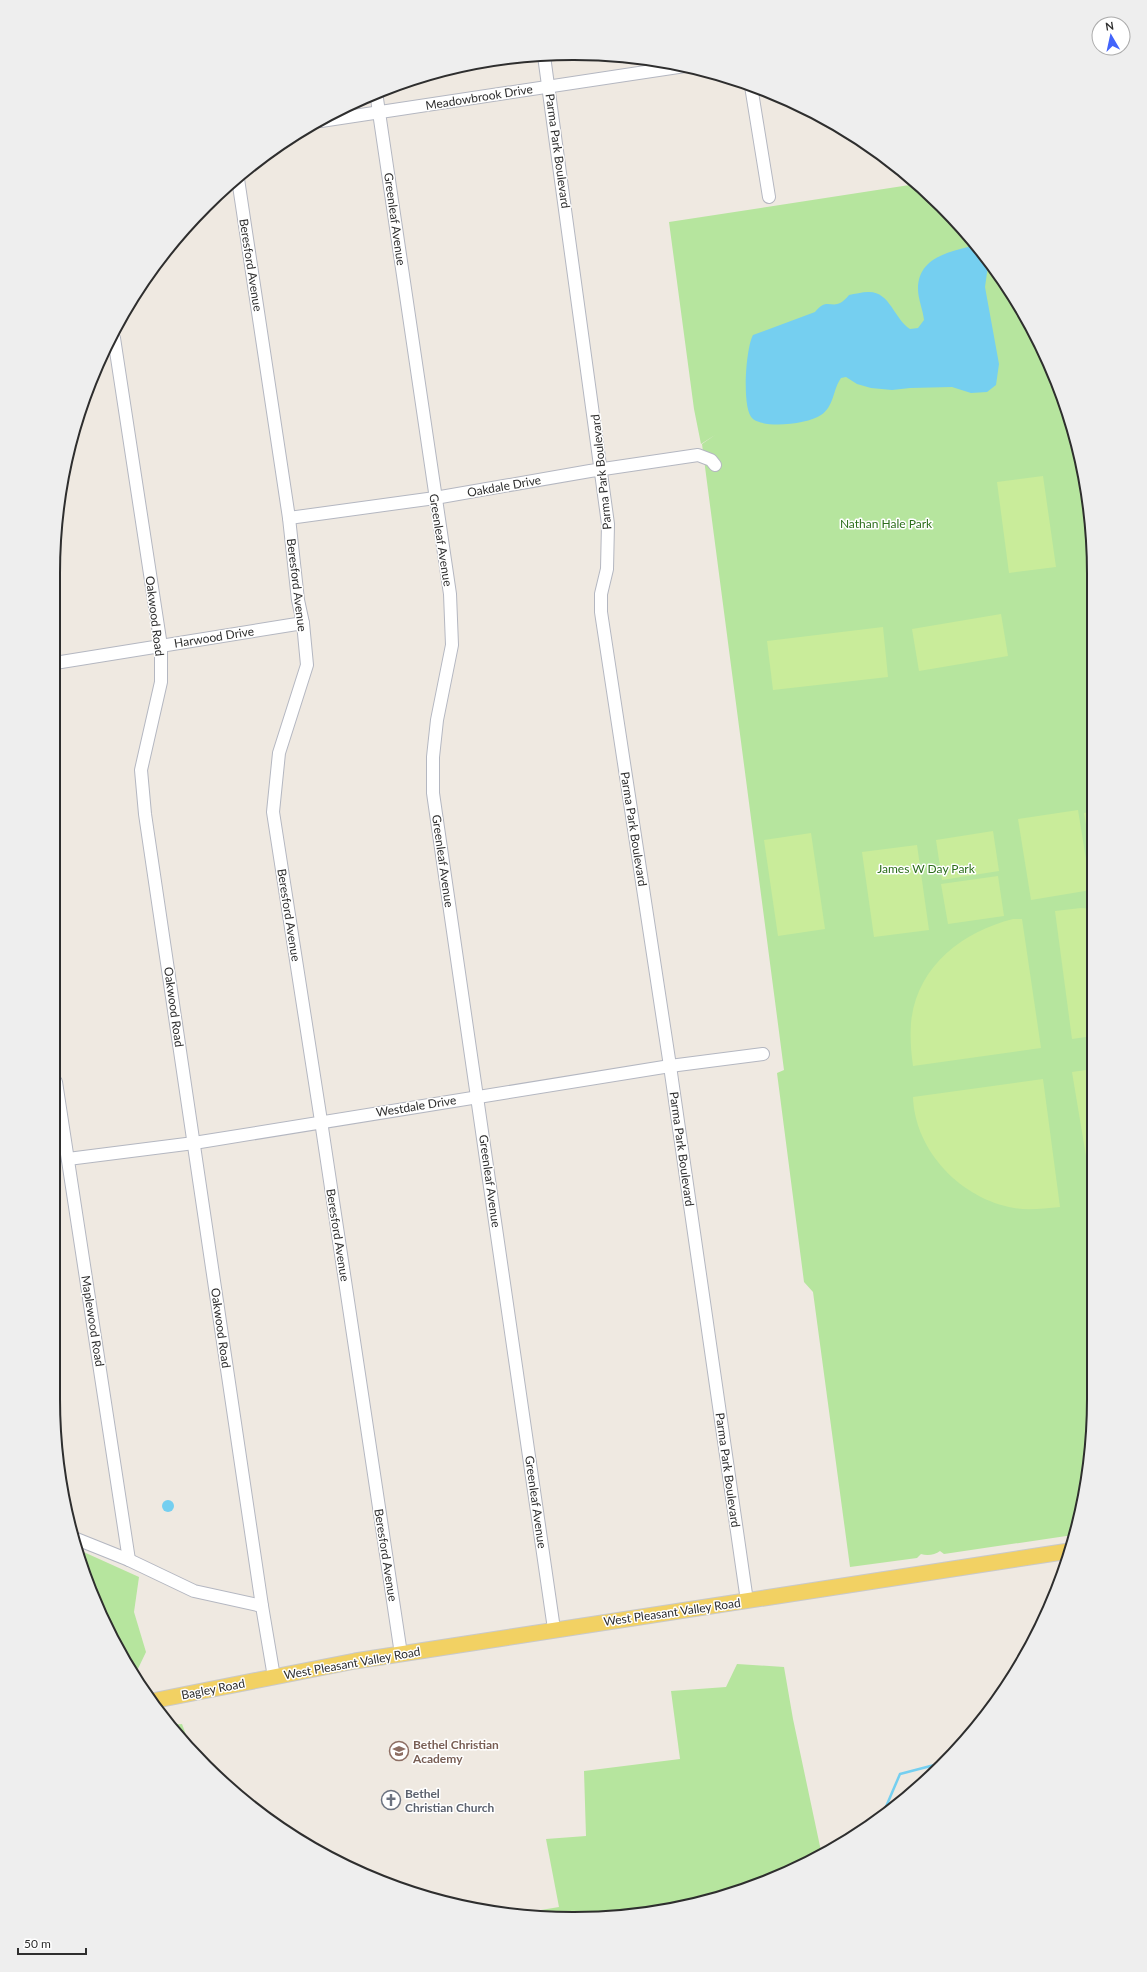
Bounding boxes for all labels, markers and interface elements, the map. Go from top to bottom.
north arrow [1091,16,1131,56]
text: N [1104,19,1115,33]
street label: Meadowbrook Drive [424,81,534,113]
street label: Parma Park Boulevard [543,93,573,209]
street label: Greenleaf Avenue [381,172,409,266]
street label: Beresford Avenue [236,218,266,312]
street label: Parma Park Boulevard [587,414,615,530]
street label: Oakdale Drive [466,472,542,500]
street label: Greenleaf Avenue [426,493,456,587]
park label: Nathan Hale Park [840,516,933,531]
street label: Beresford Avenue [284,538,310,632]
street label: Oakwood Road [143,575,167,657]
street label: Harwood Drive [173,623,255,651]
street label: Parma Park Boulevard [618,771,650,887]
street label: Greenleaf Avenue [429,814,457,908]
park label: James W Day Park [877,861,976,876]
street label: Beresford Avenue [274,868,304,962]
street label: Oakwood Road [161,966,187,1048]
street label: Parma Park Boulevard [667,1091,697,1207]
street label: Westdale Drive [375,1092,457,1120]
street label: Greenleaf Avenue [476,1134,504,1228]
street label: Beresford Avenue [323,1188,353,1282]
street label: Maplewood Road [78,1274,108,1368]
street label: Oakwood Road [208,1287,234,1369]
street label: Parma Park Boulevard [713,1412,743,1528]
street label: Greenleaf Avenue [522,1455,550,1549]
street label: Beresford Avenue [371,1508,401,1602]
street label: West Pleasant Valley Road [602,1595,742,1629]
street label: West Pleasant Valley Road [283,1644,421,1682]
street label: Bagley Road [180,1675,246,1703]
place label: Bethel Christian Academy [412,1737,499,1766]
school or university icon: Bethel Christian Academy [388,1740,410,1762]
place label: Bethel Christian Church [405,1786,495,1815]
church icon: Bethel Christian Church [380,1789,402,1811]
scale bar [18,1930,86,1956]
text: 50 m [24,1936,51,1951]

